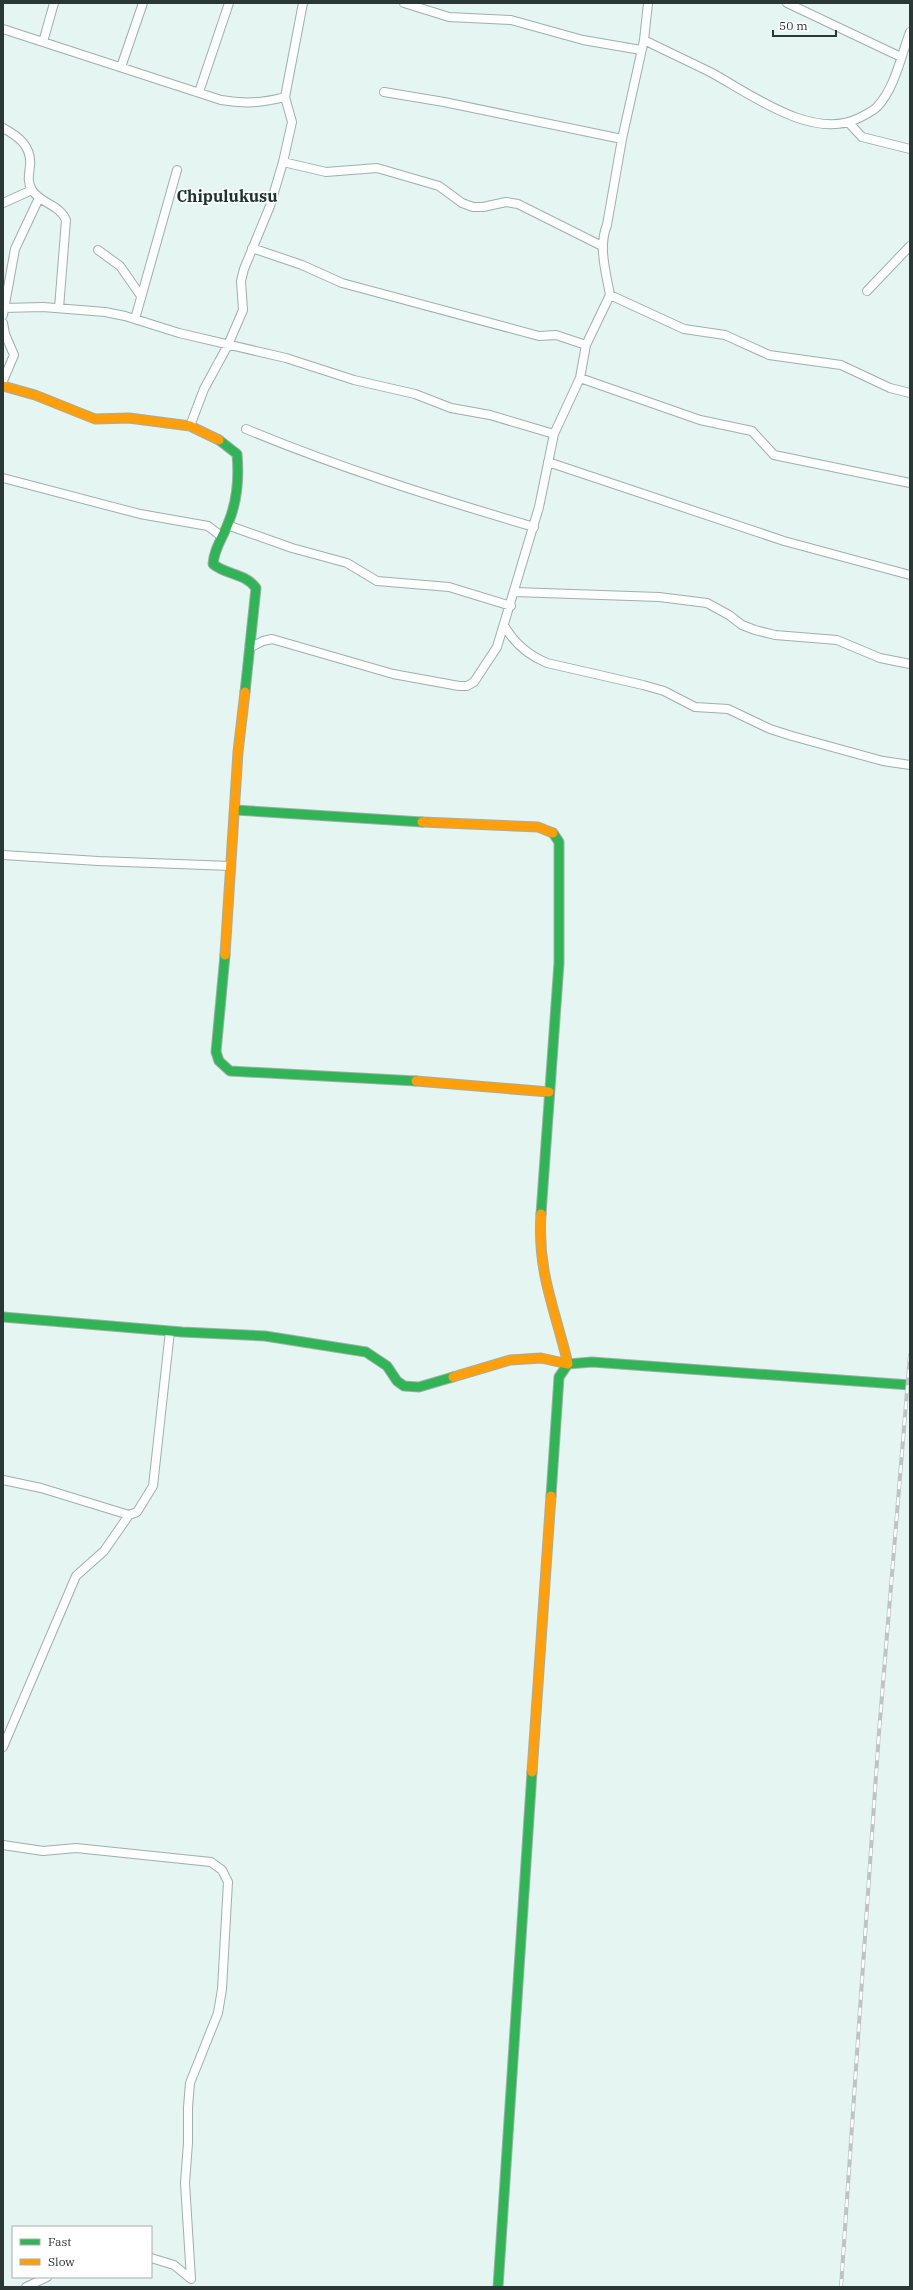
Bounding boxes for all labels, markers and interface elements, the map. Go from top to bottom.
scale bar [773,12,836,38]
text: 50 m [779,18,808,33]
district label: Chipulukusu [176,186,278,206]
legend [12,2226,152,2278]
text: Fast [48,2234,72,2249]
text: Slow [48,2254,75,2269]

